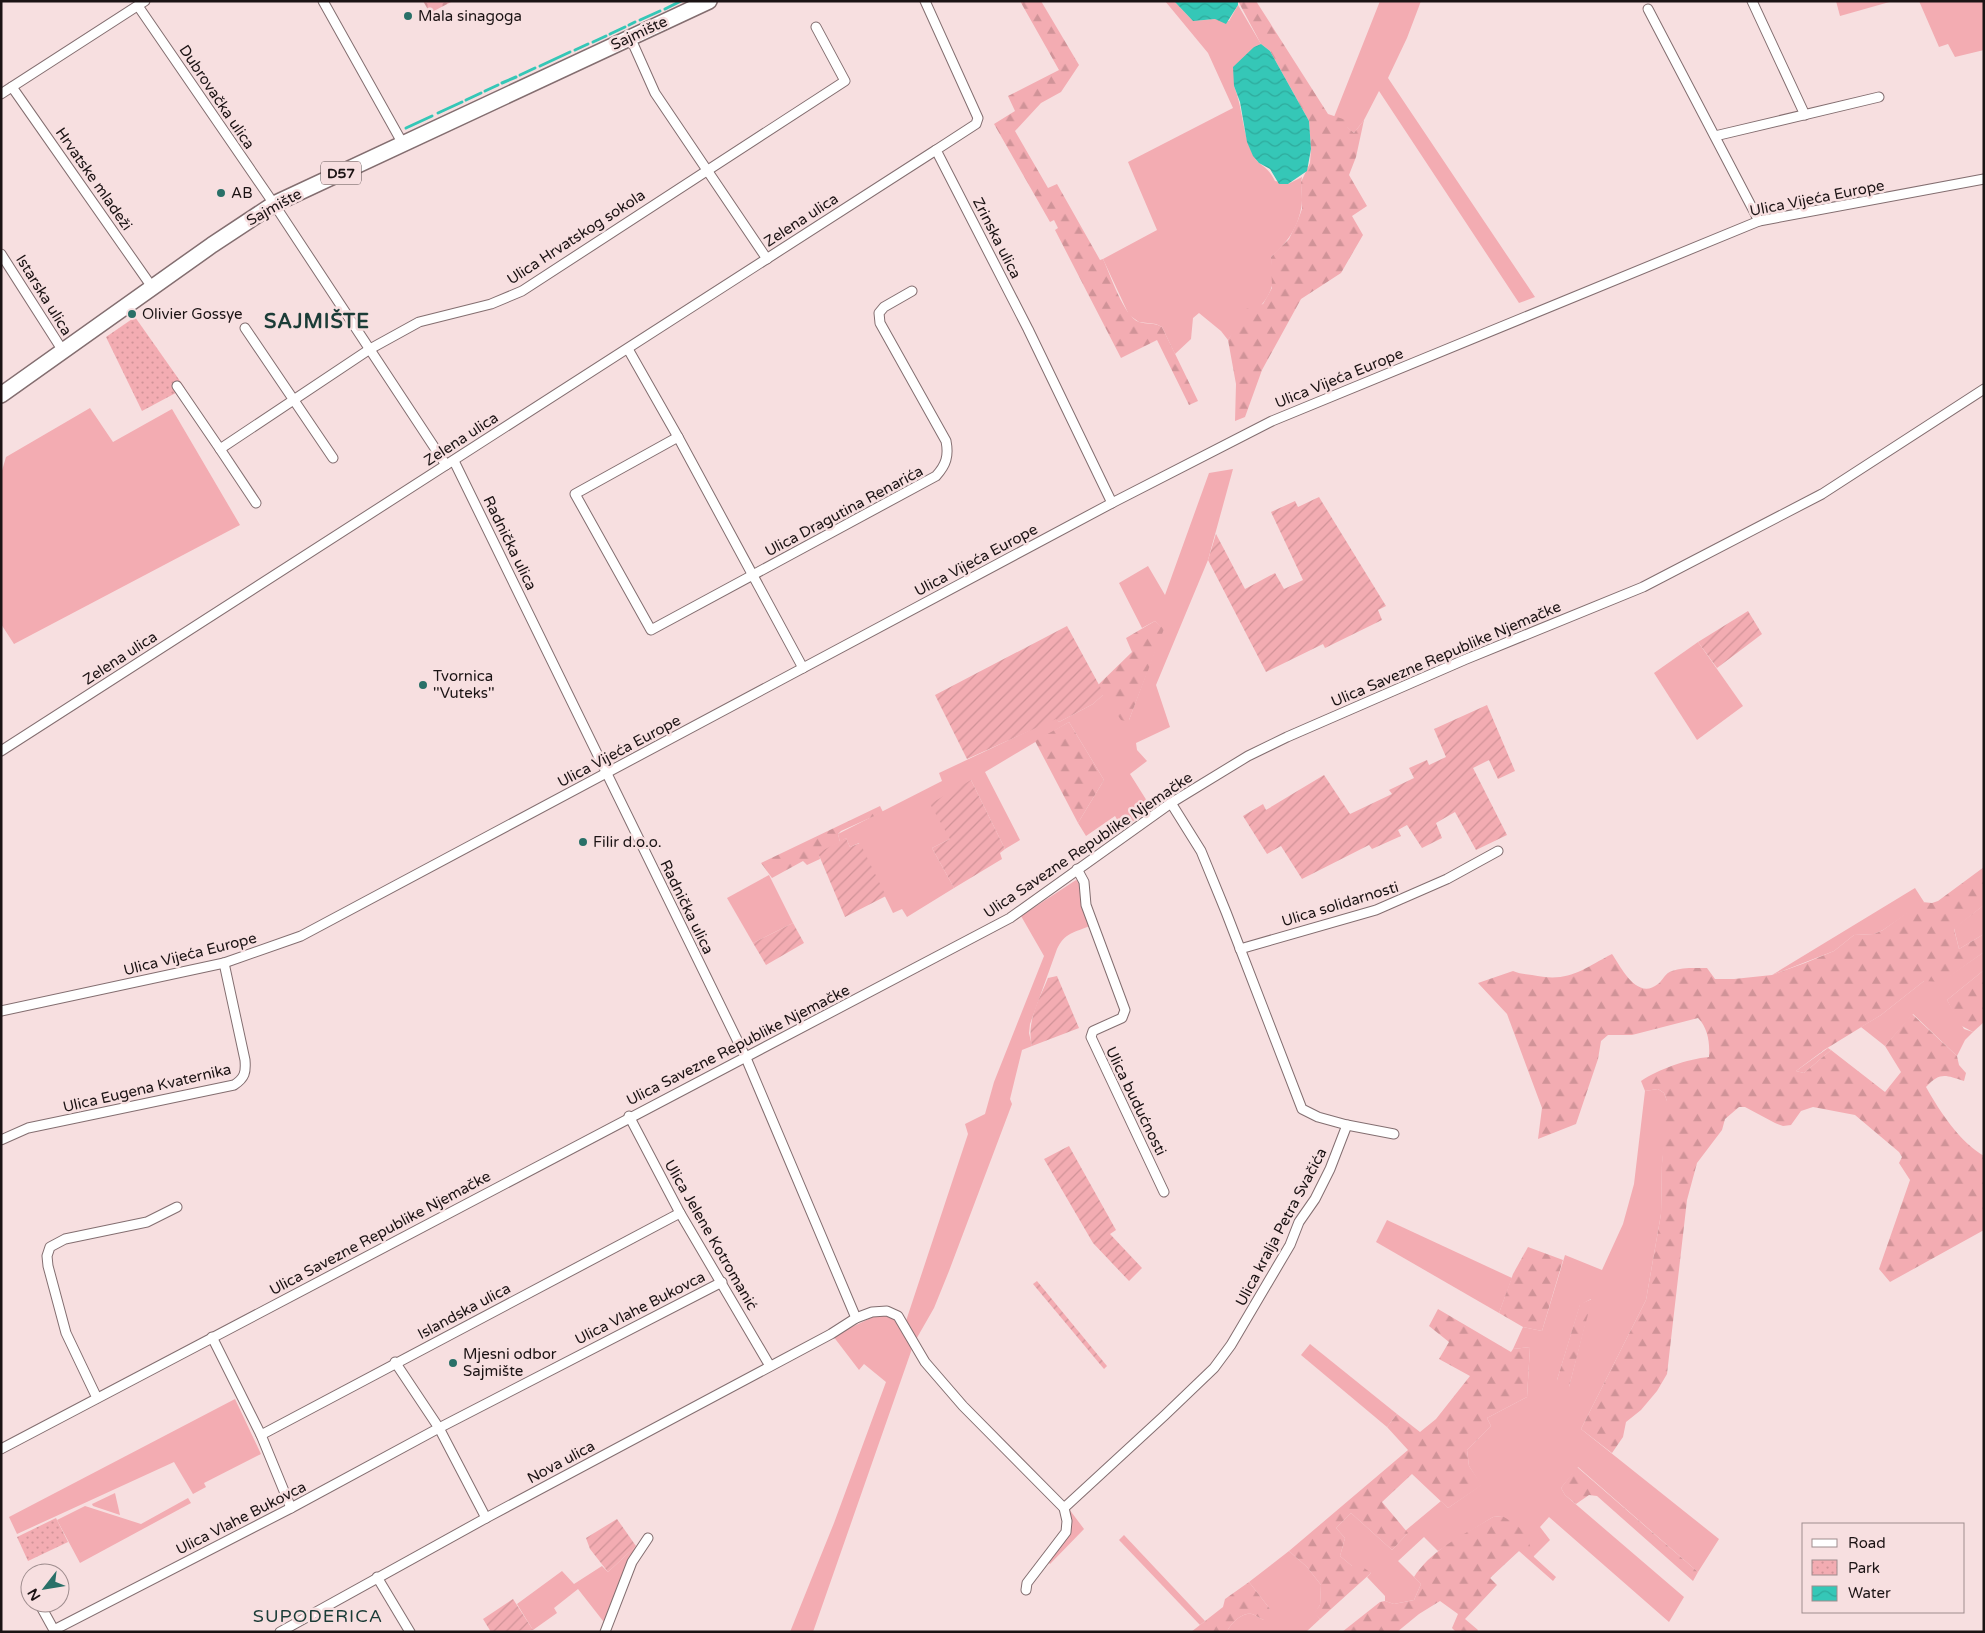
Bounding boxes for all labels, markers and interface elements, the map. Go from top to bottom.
place label: Mala sinagoga [418,7,522,25]
marker: Mala sinagoga [402,10,414,22]
street label: Sajmište [608,12,670,54]
street label: Dubrovačka ulica [175,41,259,153]
street label: Hrvatske mladeži [52,124,136,234]
road number: D57 [321,162,361,184]
street label: Ulica Vijeća Europe [1748,176,1886,220]
place label: AB [231,184,253,202]
street label: Sajmište [243,185,305,229]
street label: Ulica Hrvatskog sokola [504,186,648,288]
marker: AB [215,187,227,199]
street label: Zelena ulica [761,189,841,251]
street label: Zrinska ulica [969,194,1025,282]
street label: Istarska ulica [12,251,76,339]
place label: Olivier Gossye [142,305,243,323]
marker: Olivier Gossye [126,308,138,320]
district label: SAJMIŠTE [264,308,370,334]
street label: Ulica Vijeća Europe [1272,344,1406,412]
street label: Zelena ulica [421,408,501,470]
street label: Ulica Dragutina Renarića [762,462,926,560]
street label: Radnička ulica [479,493,541,593]
street label: Ulica Vijeća Europe [911,520,1041,600]
street label: Ulica Savezne Republike Njemačke [1328,597,1564,711]
street label: Zelena ulica [80,627,160,689]
place label: Tvornica ''Vuteks'' [433,667,495,702]
marker: Tvornica ''Vuteks'' [417,679,429,691]
street label: Ulica Vijeća Europe [554,711,684,791]
street label: Ulica Savezne Republike Njemačke [980,768,1196,922]
place label: Filir d.o.o. [593,833,662,851]
marker: Filir d.o.o. [577,836,589,848]
street label: Radnička ulica [656,857,718,957]
street label: Ulica solidarnosti [1279,878,1401,930]
street label: Ulica Vijeća Europe [122,929,258,979]
street label: Ulica Savezne Republike Njemačke [623,981,853,1109]
street label: Ulica budućnosti [1102,1044,1170,1158]
street label: Ulica Eugena Kvaternika [61,1060,233,1116]
street label: Ulica kralja Petra Svačića [1232,1145,1330,1309]
street label: Ulica Jelene Kotromanić [661,1157,761,1313]
street label: Ulica Savezne Republike Njemačke [266,1167,494,1299]
street label: Ulica Vlahe Bukovca [572,1267,708,1349]
street label: Islandska ulica [414,1279,514,1343]
place label: Mjesni odbor Sajmište [463,1345,557,1380]
marker: Mjesni odbor Sajmište [447,1357,459,1369]
street label: Nova ulica [524,1437,598,1487]
street label: Ulica Vlahe Bukovca [173,1477,309,1559]
legend [1802,1523,1965,1613]
text: Road [1848,1534,1886,1552]
text: Park [1848,1559,1880,1577]
north arrow [20,1563,70,1613]
text: Water [1848,1584,1891,1602]
text: N [24,1585,44,1604]
district label: SUPODERICA [253,1605,383,1627]

